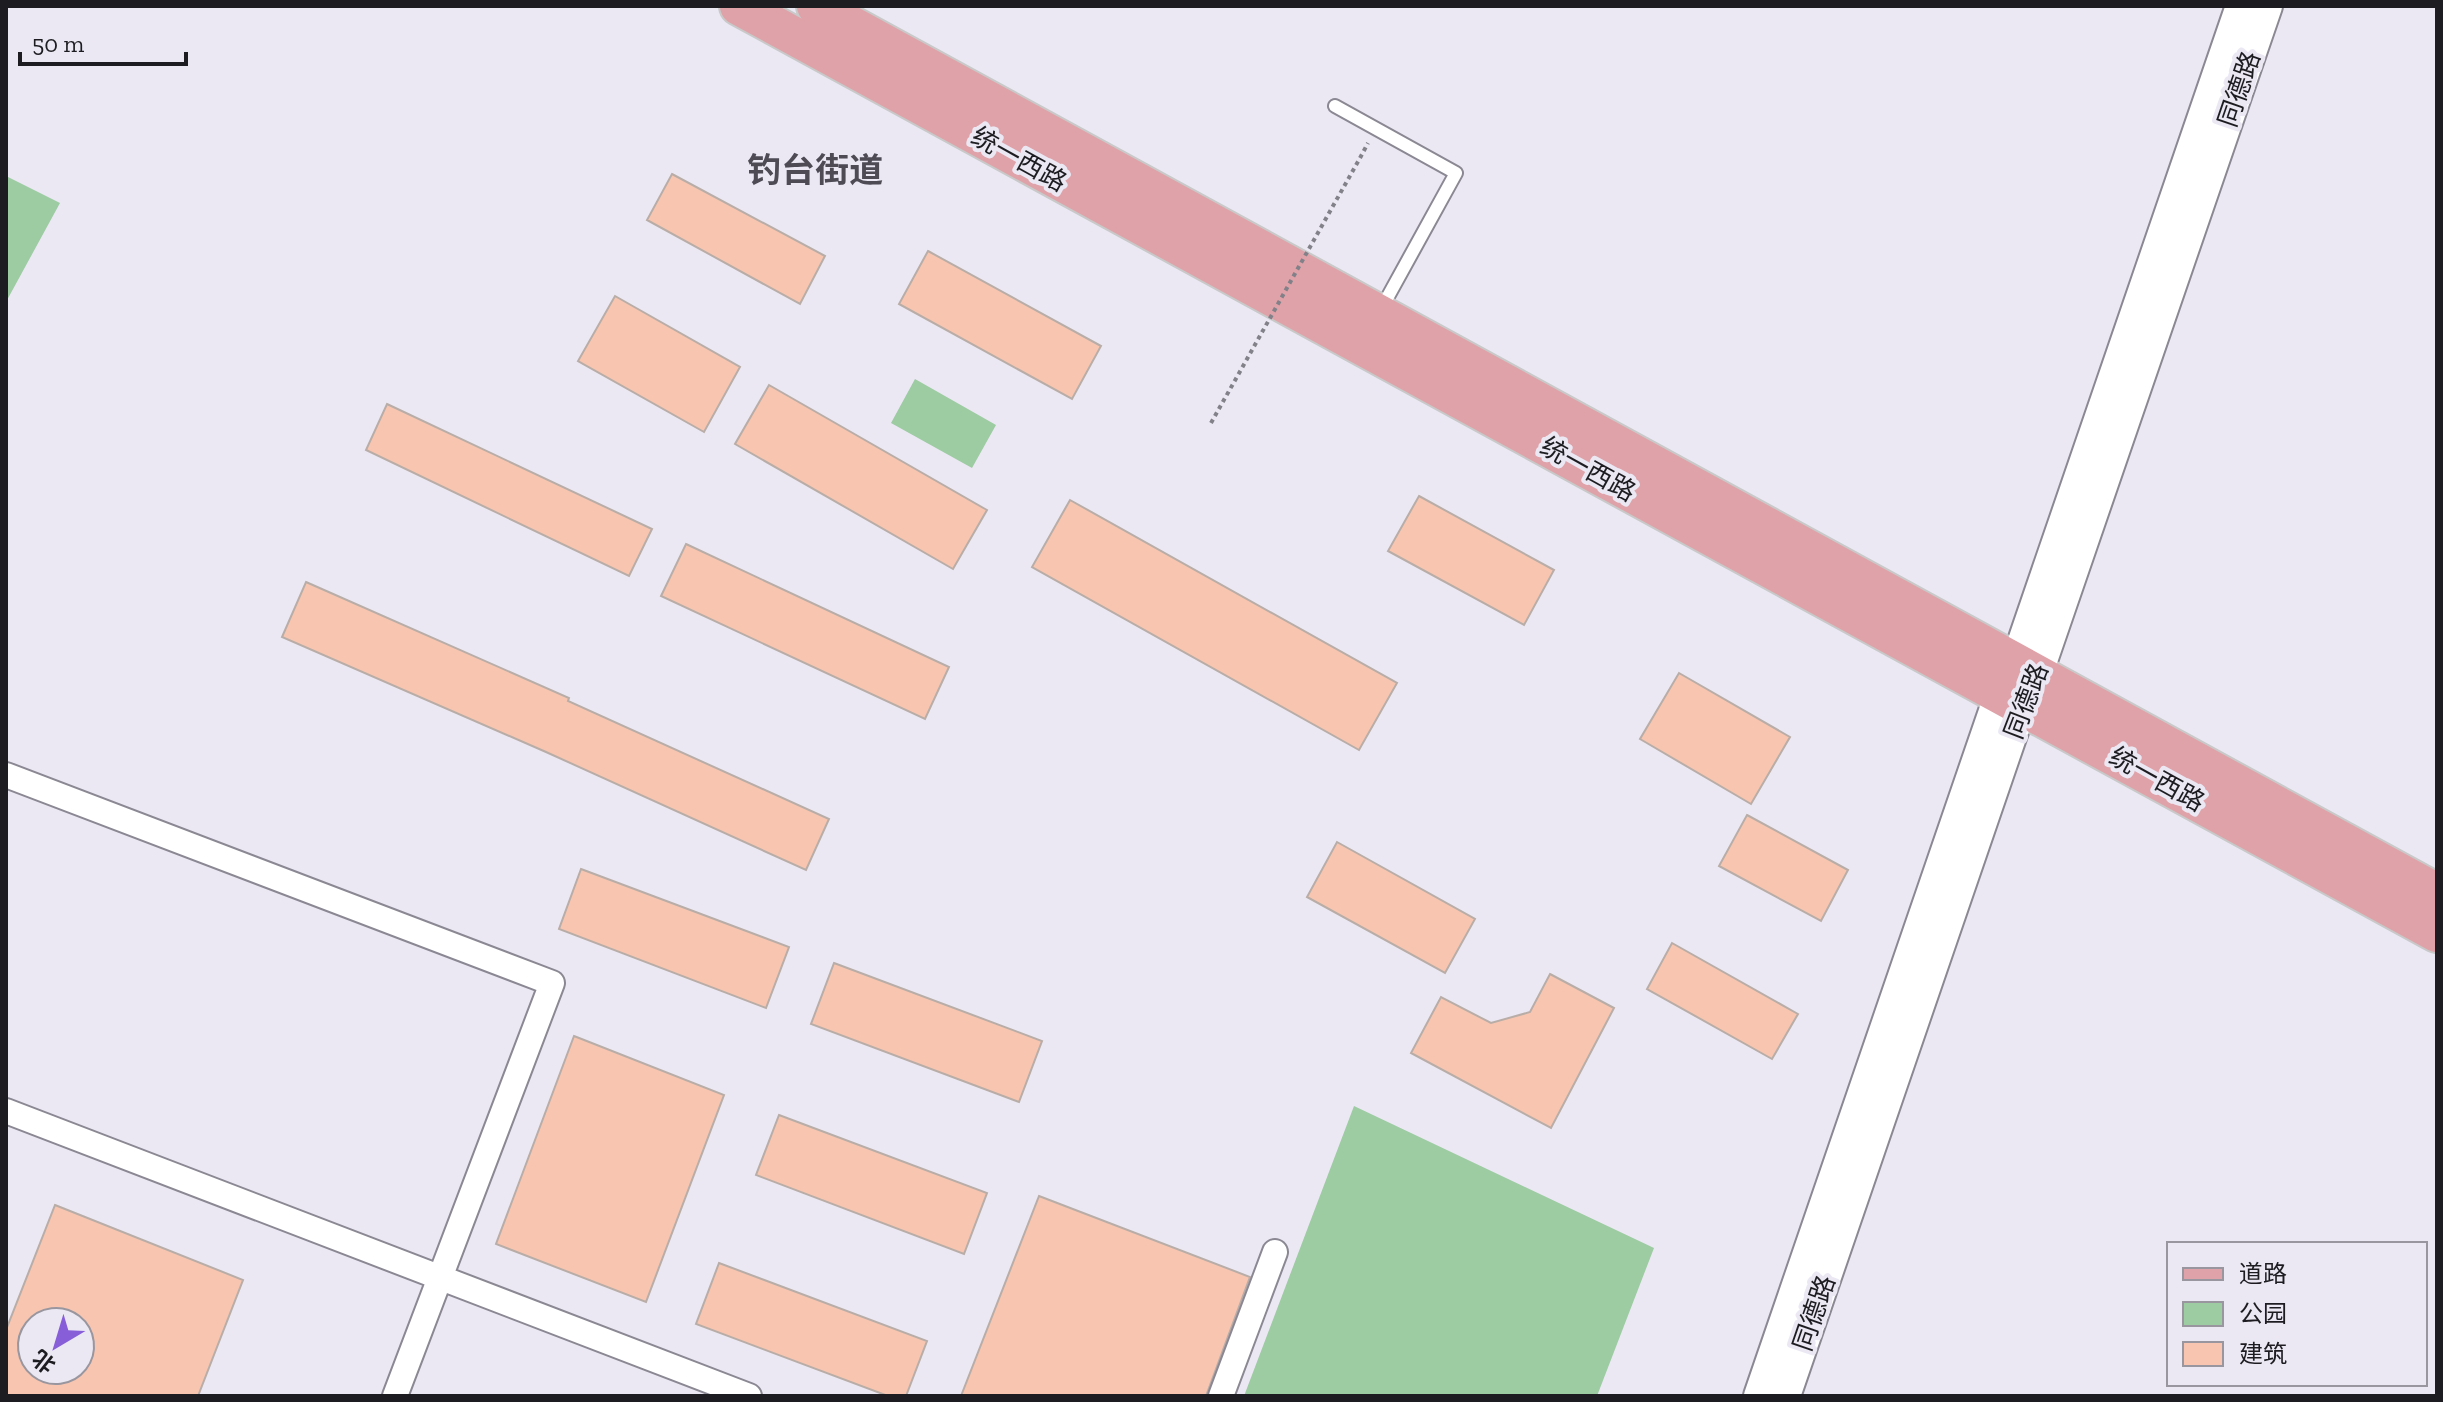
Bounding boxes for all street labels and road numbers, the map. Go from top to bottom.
street label: 同德路 [2211,47,2267,131]
street label: 统一西路 [966,120,1072,198]
street label: 统一西路 [1535,430,1641,508]
street label: 同德路 [1997,659,2055,743]
street label: 统一西路 [2104,740,2210,818]
street label: 同德路 [1786,1271,1842,1355]

